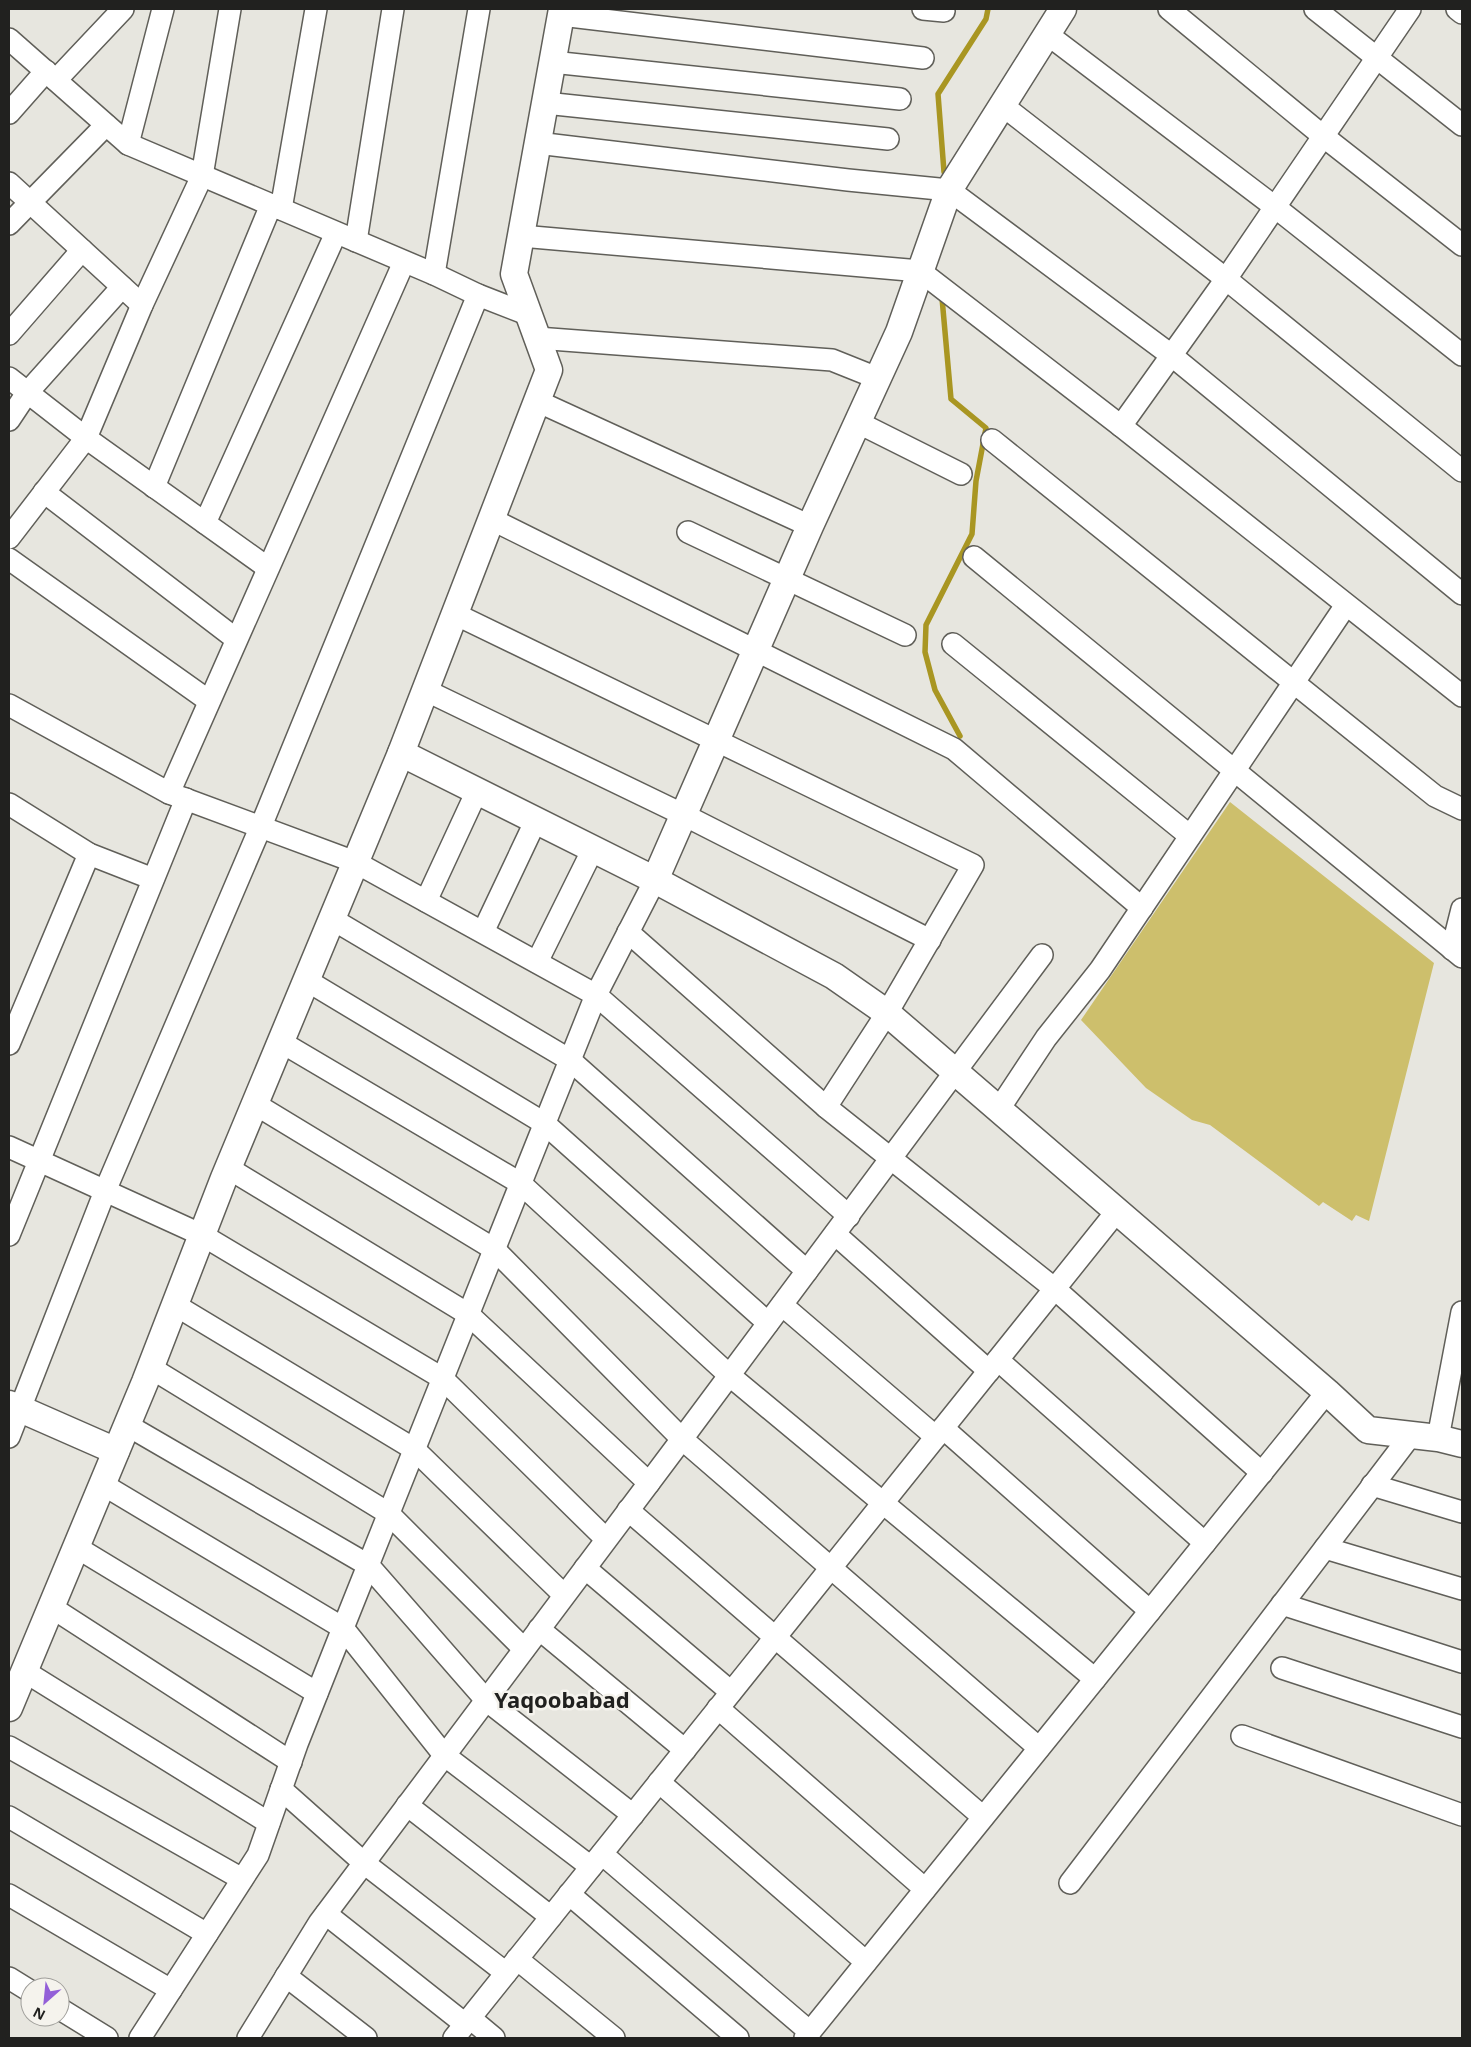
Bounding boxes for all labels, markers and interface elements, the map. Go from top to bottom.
district label: Yaqoobabad [494,1684,630,1714]
north arrow [20,1977,70,2027]
text: N [29,2003,48,2025]

